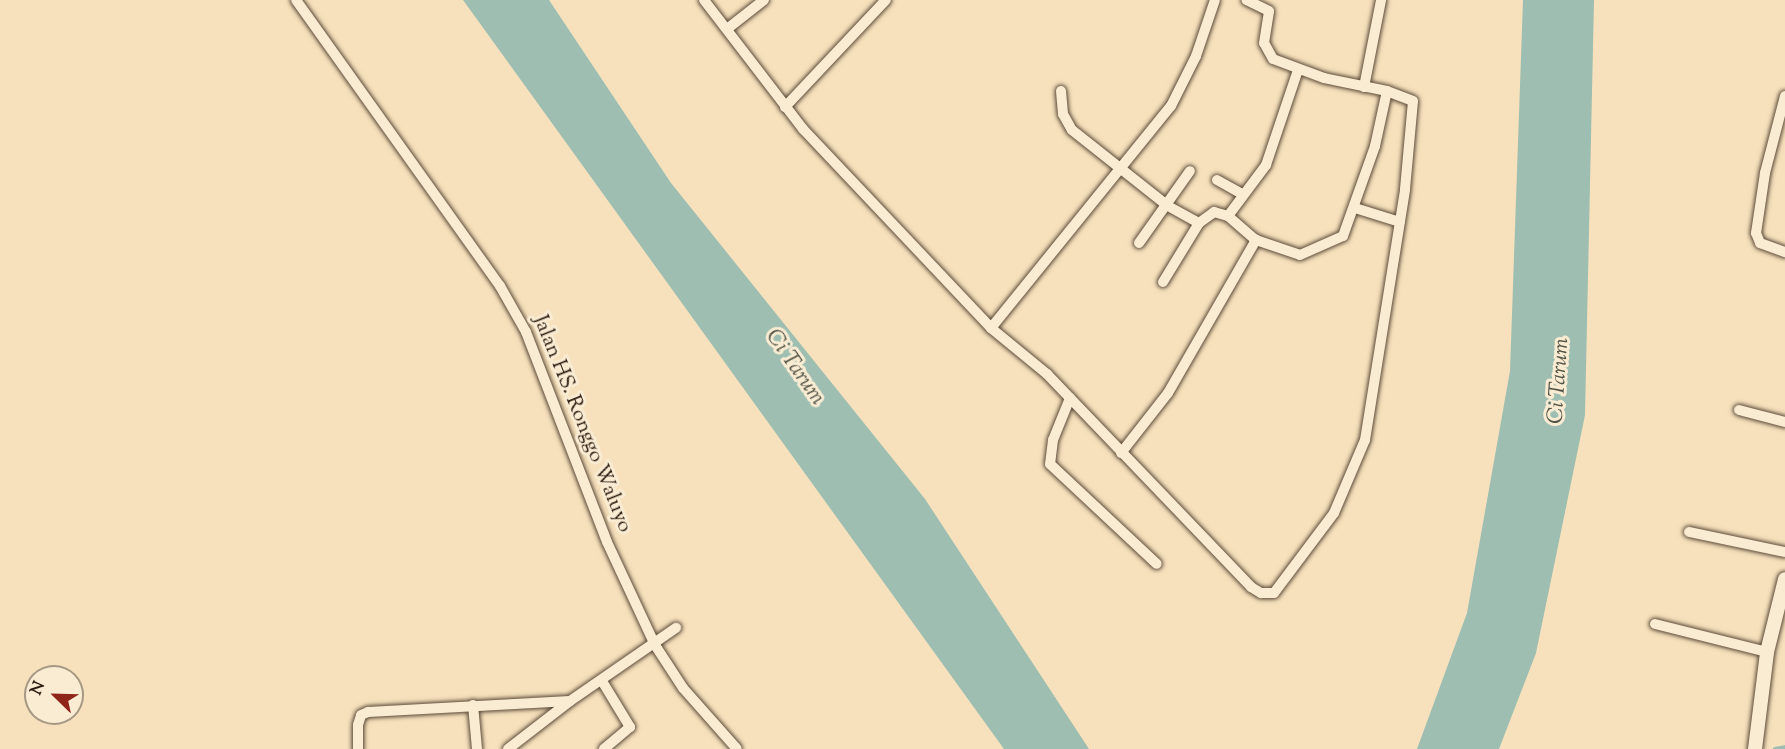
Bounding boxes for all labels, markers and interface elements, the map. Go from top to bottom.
street label: Jalan HS. Ronggo Waluyo [527,312,637,536]
water label: Ci Tarum [758,325,830,411]
water label: Ci Tarum [1544,337,1576,425]
north arrow [24,665,84,725]
text: N [26,678,52,699]

